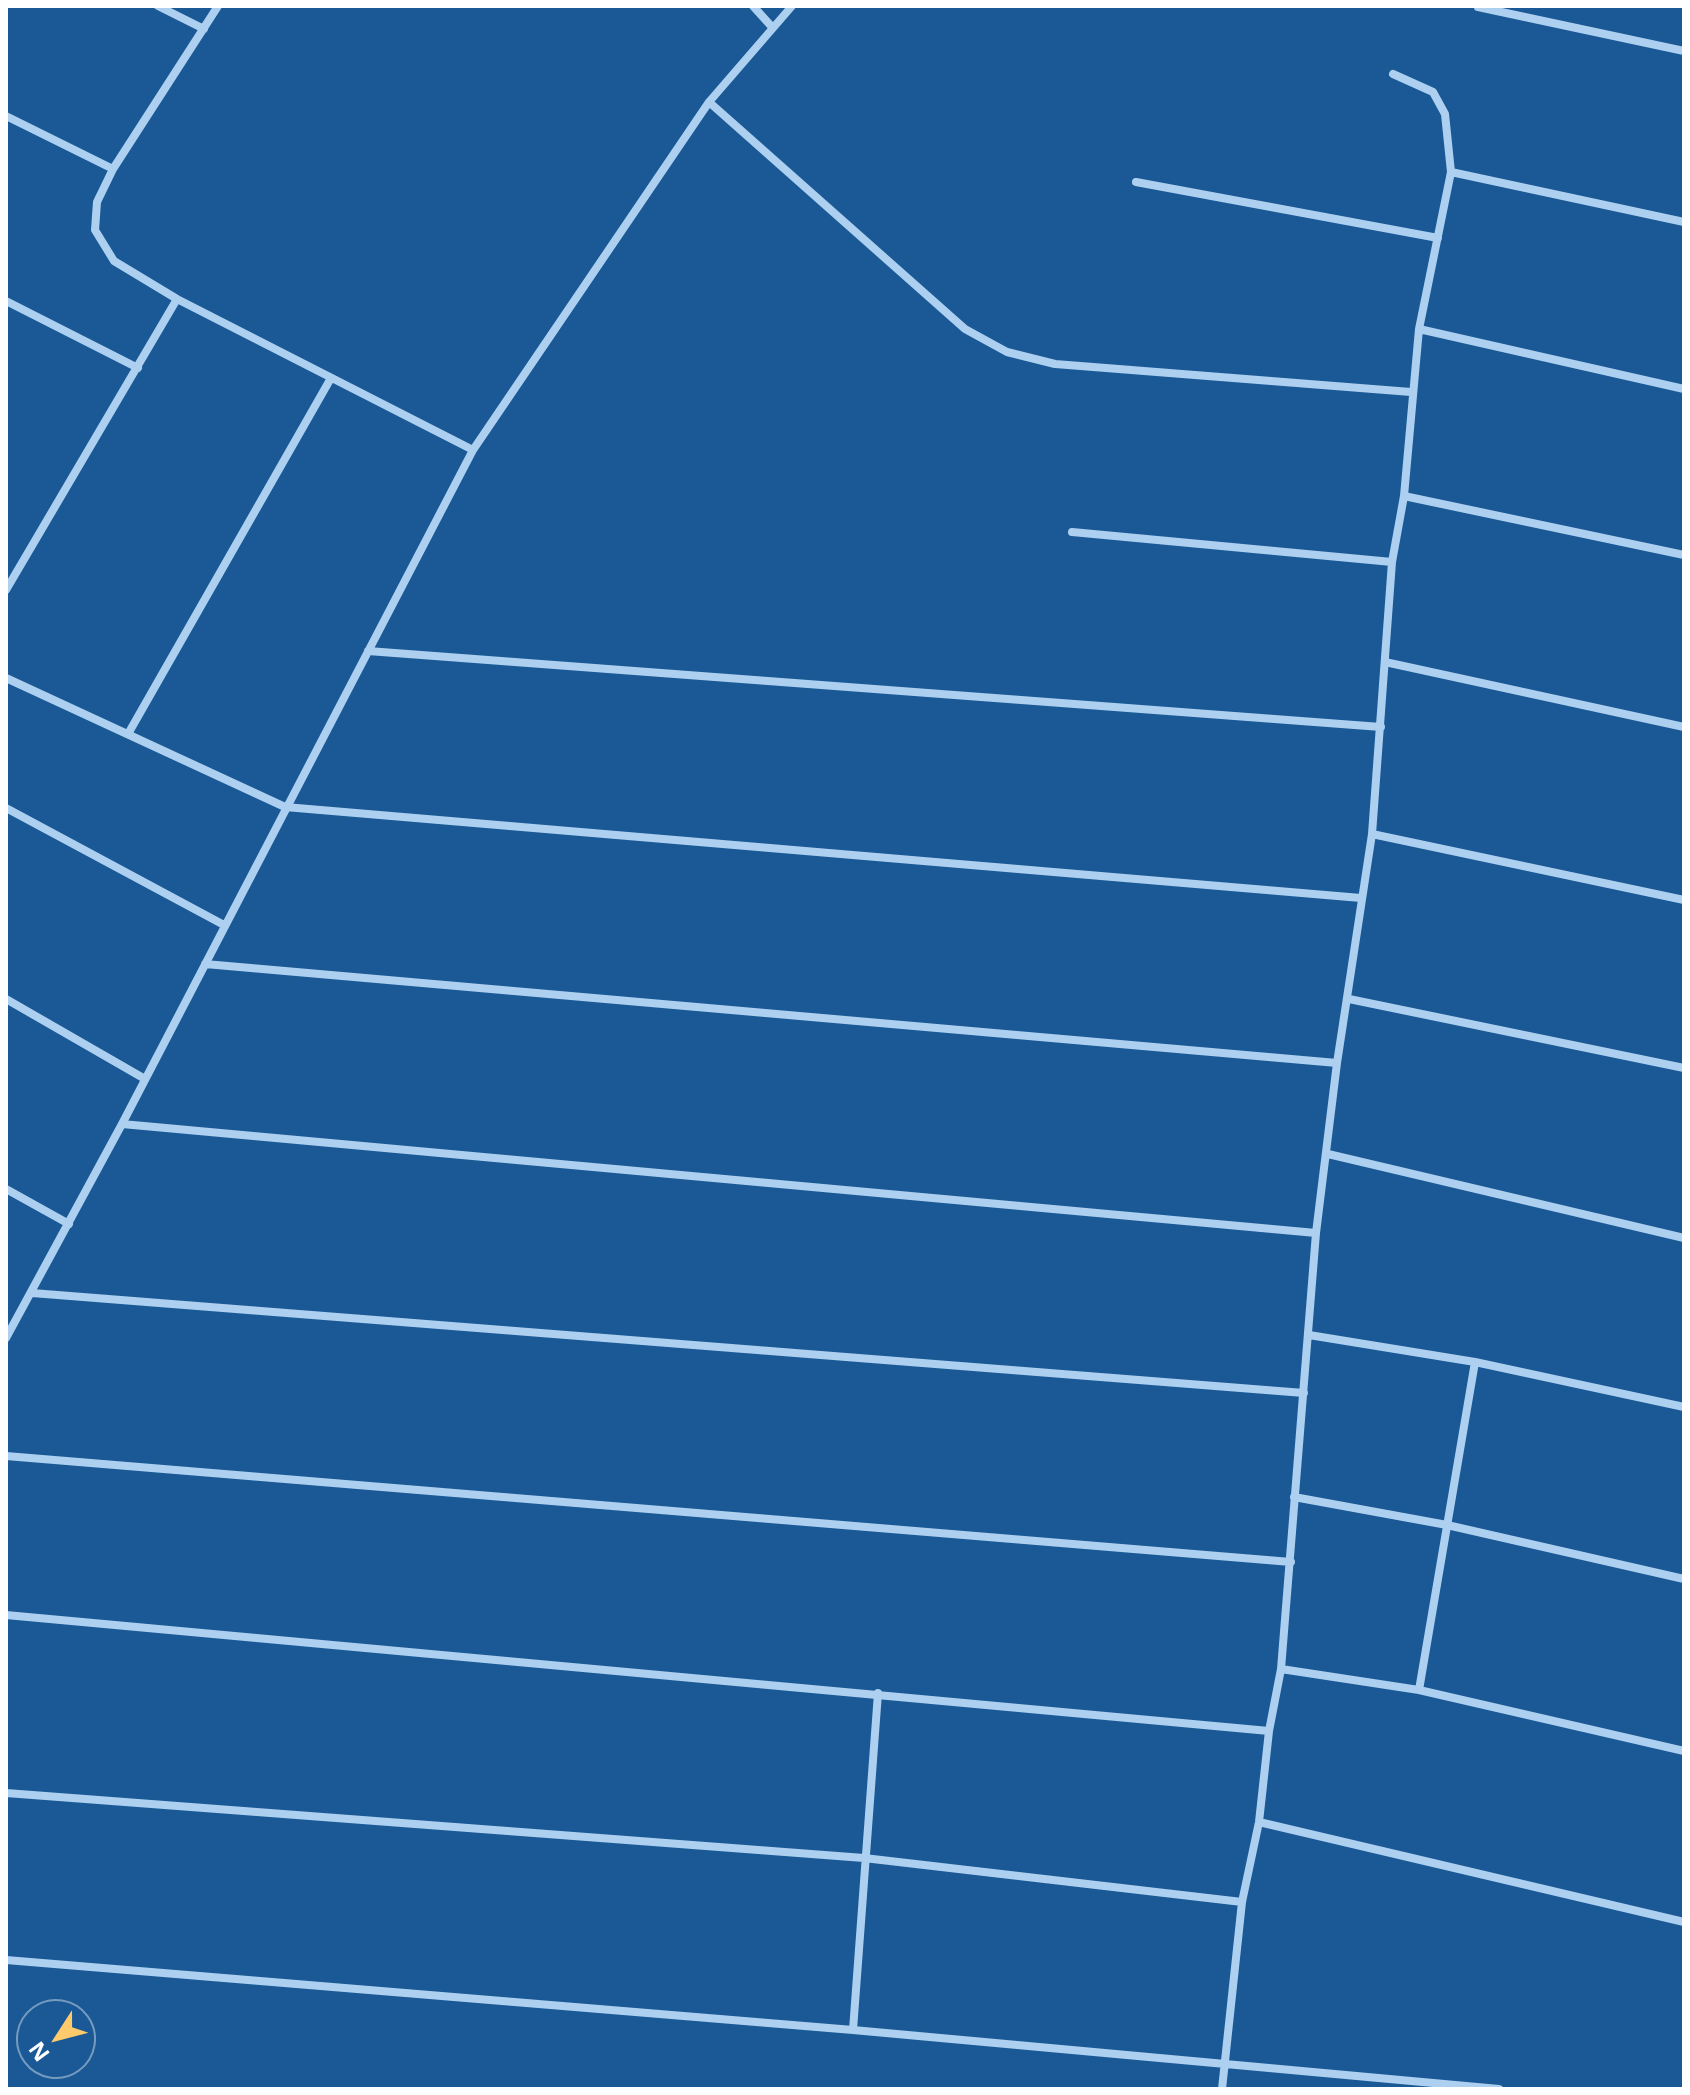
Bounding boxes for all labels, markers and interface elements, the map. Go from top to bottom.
north arrow [16,1999,96,2079]
text: N [21,2036,56,2068]

